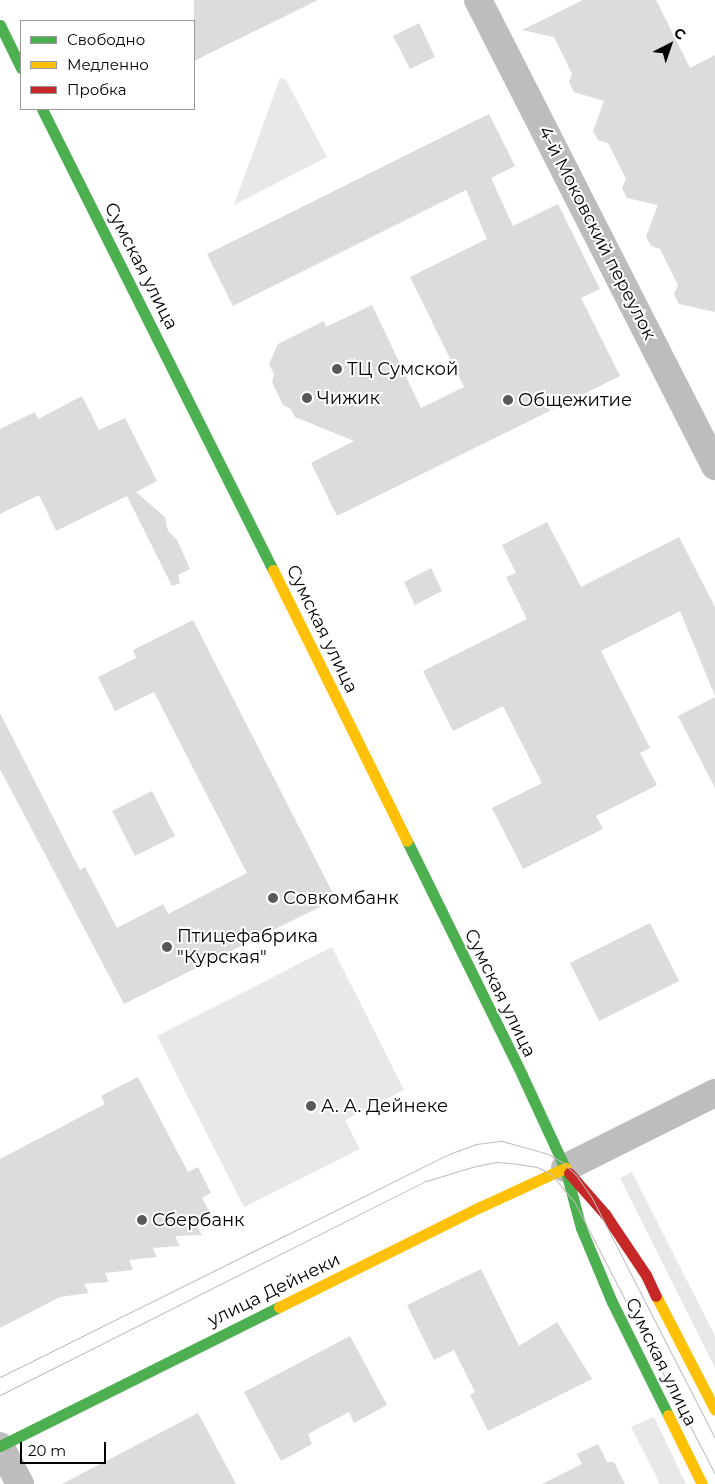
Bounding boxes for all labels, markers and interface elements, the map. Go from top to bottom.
legend [20,20,195,110]
north arrow [645,20,695,70]
text: С [670,24,690,44]
text: Свободно [67,30,145,49]
text: Медленно [67,55,149,74]
text: Пробка [67,80,126,99]
street label: 4-й Моковский переулок [534,123,660,343]
street label: Сумская улица [100,199,182,333]
place label: ТЦ Сумской [347,358,458,380]
marker: ТЦ Сумской [331,363,343,375]
place label: Чижик [317,387,380,409]
place label: Общежитие [518,389,632,411]
marker: Чижик [301,392,313,404]
marker: Общежитие [502,394,514,406]
street label: Сумская улица [282,561,362,697]
place label: Совкомбанк [283,887,399,909]
marker: Совкомбанк [267,892,279,904]
street label: Сумская улица [460,925,540,1061]
place label: Птицефабрика "Курская" [177,926,318,969]
marker: Птицефабрика "Курская" [161,941,173,953]
place label: А. А. Дейнеке [321,1095,448,1117]
marker: А. А. Дейнеке [305,1100,317,1112]
place label: Сбербанк [152,1209,244,1231]
marker: Сбербанк [136,1214,148,1226]
street label: улица Дейнеки [204,1249,344,1331]
street label: Сумская улица [621,1294,701,1430]
scale bar [22,1432,109,1464]
text: 20 m [28,1441,66,1460]

